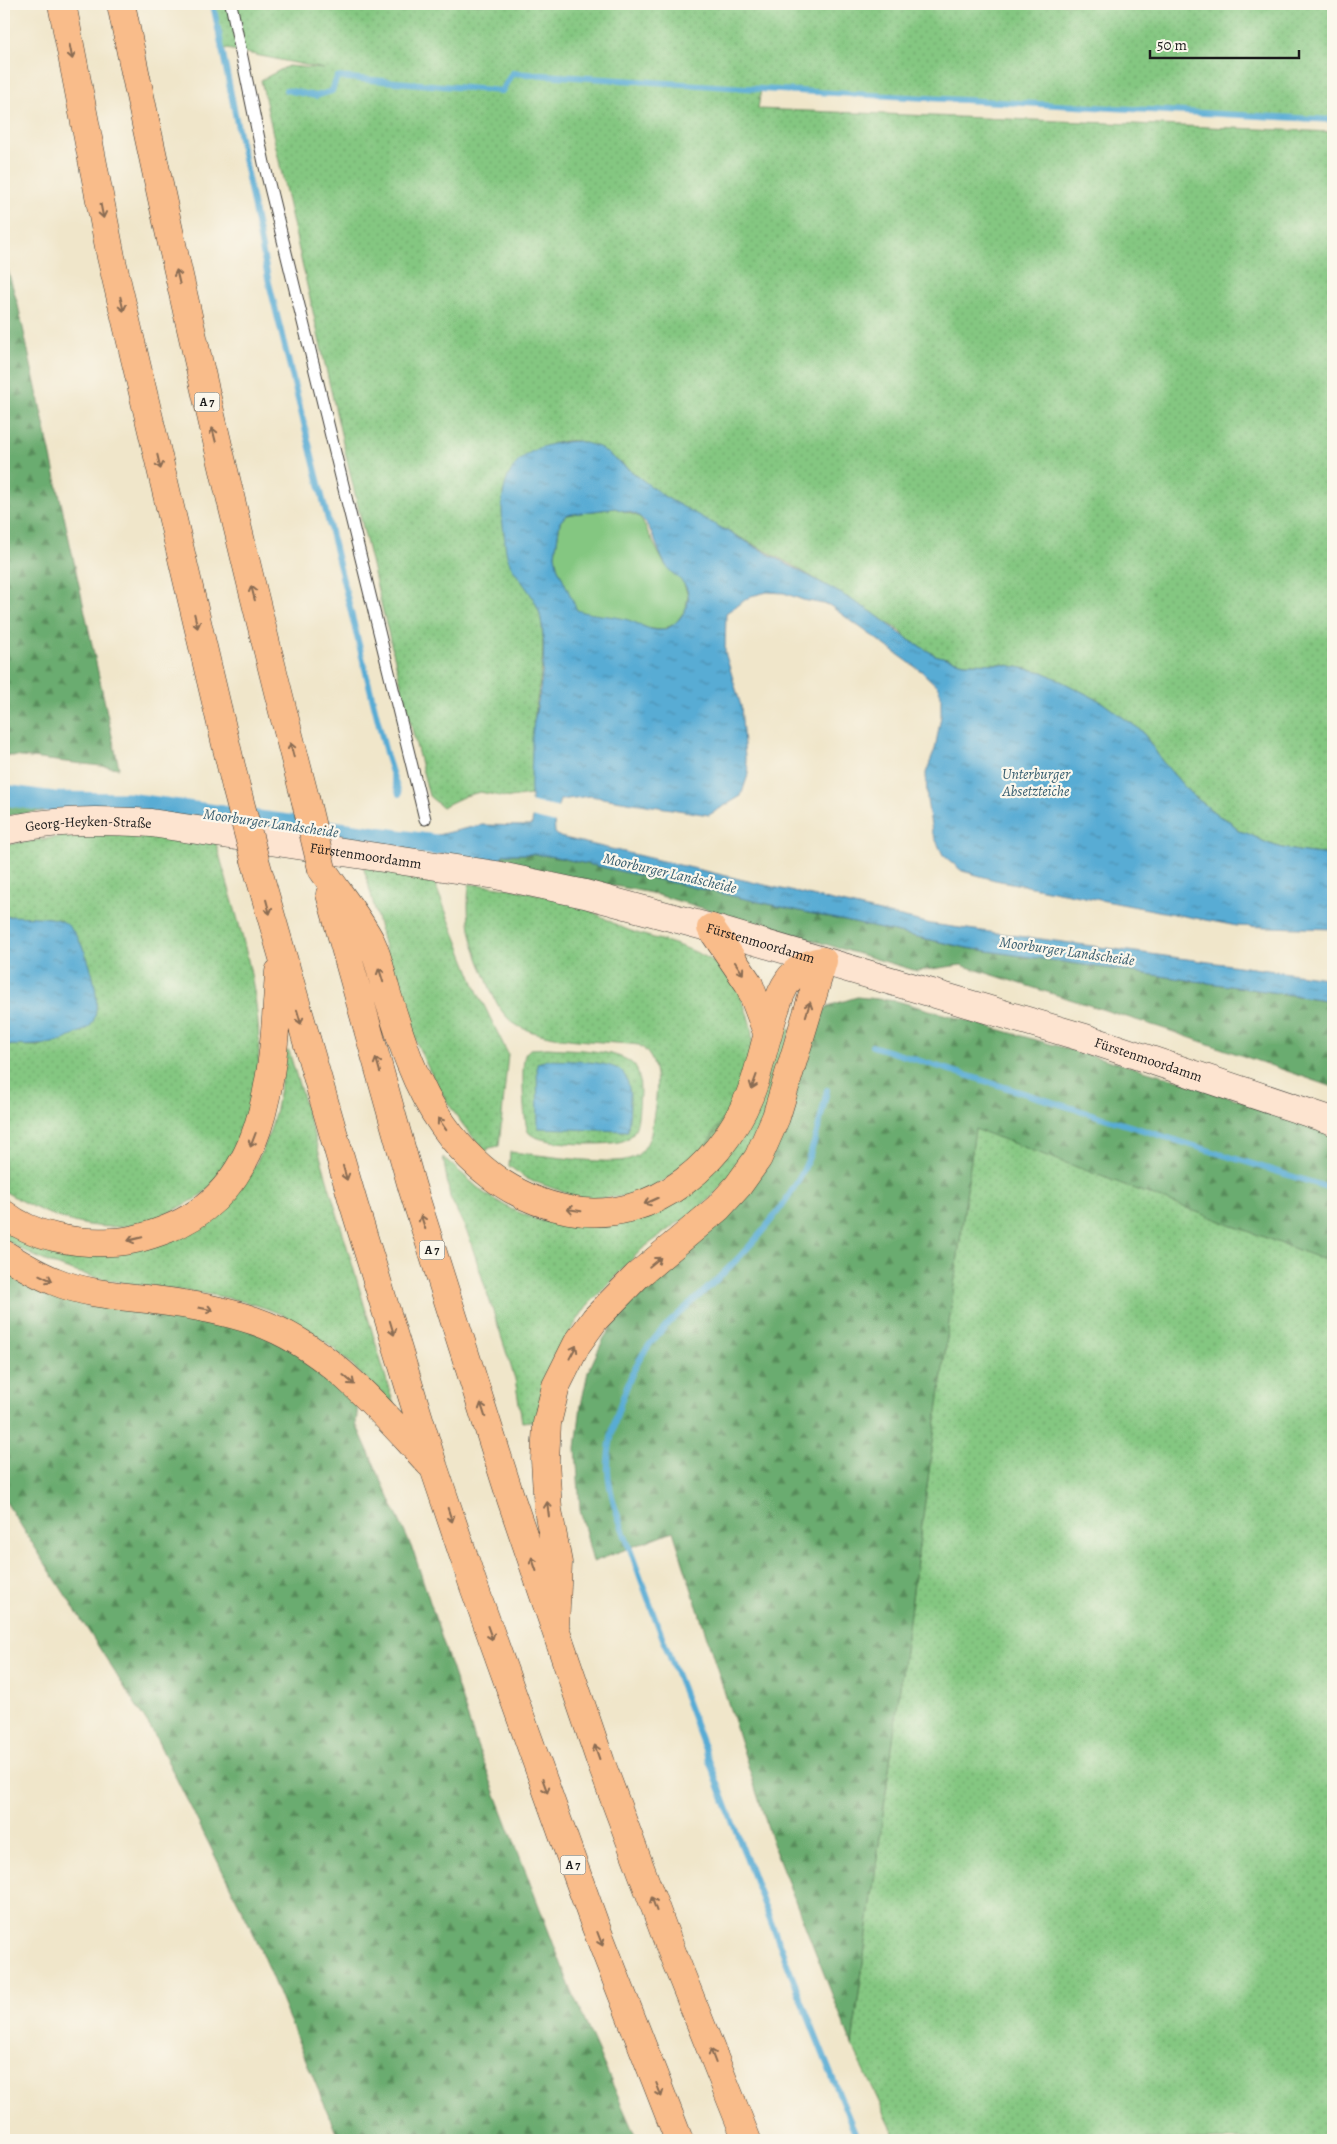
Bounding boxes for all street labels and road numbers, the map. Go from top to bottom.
road number: A 7 [194,392,220,412]
street label: Georg-Heyken-Straße [24,812,152,836]
street label: Fürstenmoordamm [309,838,423,873]
street label: Fürstenmoordamm [704,918,818,968]
street label: Fürstenmoordamm [1092,1032,1205,1086]
road number: A 7 [420,1240,444,1260]
road number: A 7 [560,1856,586,1874]

